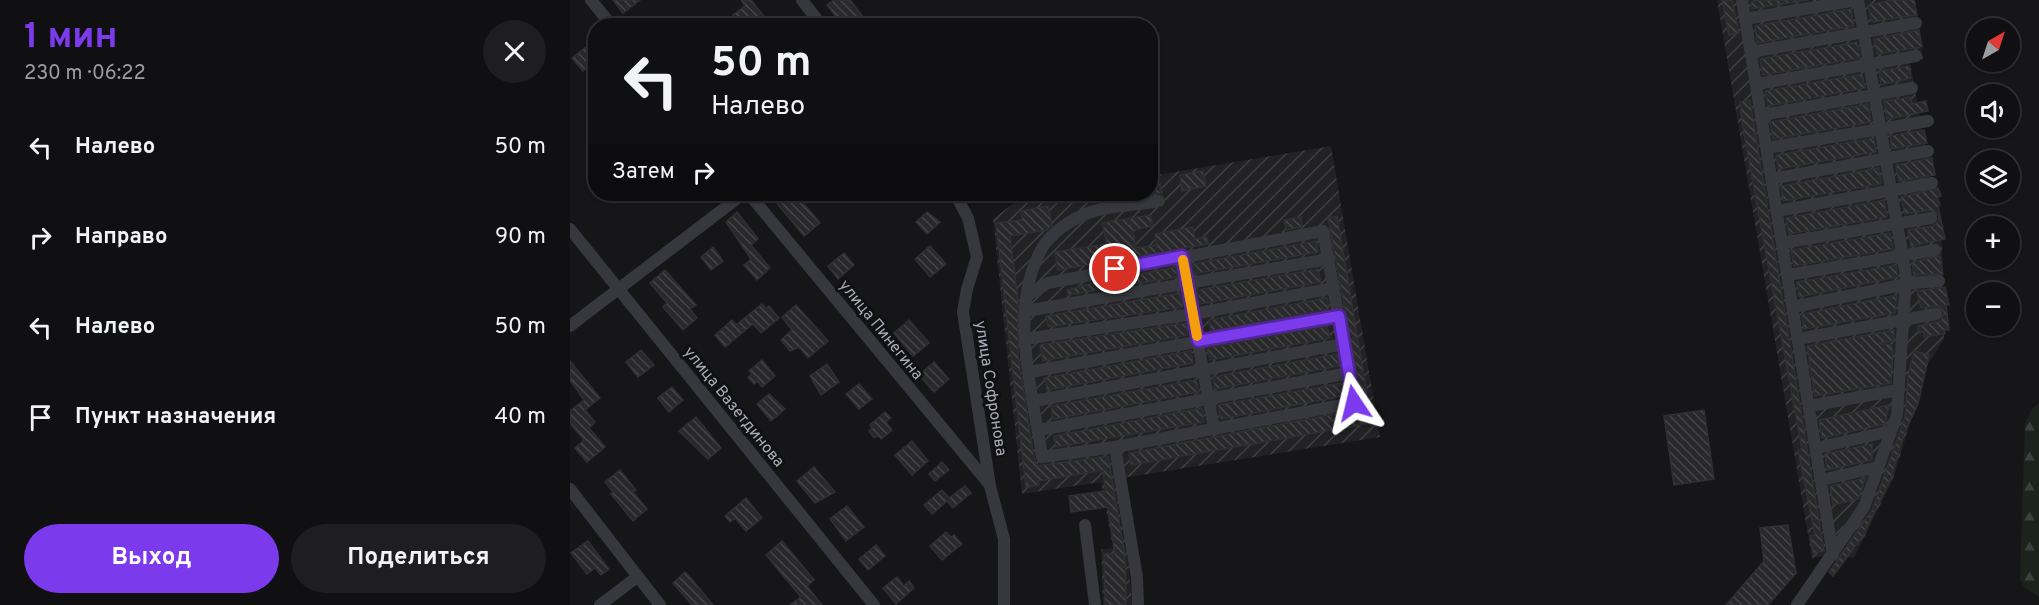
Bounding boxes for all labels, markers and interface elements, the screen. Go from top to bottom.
text: 1 мин [24,15,118,61]
north arrow [1966,18,2020,72]
map controls [1966,18,2020,336]
button: close [483,20,546,83]
text: 50 m [711,38,812,91]
icon: left [612,42,690,120]
text: 230 m · 06:22 [24,61,146,87]
button: sound [1966,84,2020,138]
text: Налево [711,90,805,124]
icon: left [24,131,57,164]
text: Налево [75,134,155,161]
text: 50 m [494,134,546,161]
button: layers [1966,150,2020,204]
icon: right [687,156,720,189]
text: Затем [612,159,675,186]
button: + [1966,216,2020,270]
icon: right [24,221,57,254]
text: Направо [75,224,167,251]
text: 90 m [495,224,546,251]
pin [1089,243,1140,294]
icon: arrive [1098,252,1131,285]
street label: улица Пинегина [834,276,927,384]
button: − [1966,282,2020,336]
icon: left [24,311,57,344]
text: Налево [75,314,155,341]
text: 50 m [494,314,546,341]
street label: улица Софронова [969,319,1011,457]
street label: улица Вазетдинова [679,343,788,472]
position arrow [1322,371,1386,435]
icon: arrive [24,401,57,434]
text: Пункт назначения [75,404,276,431]
text: 40 m [494,404,546,431]
button: Выход [24,524,279,593]
button: Поделиться [291,524,546,593]

